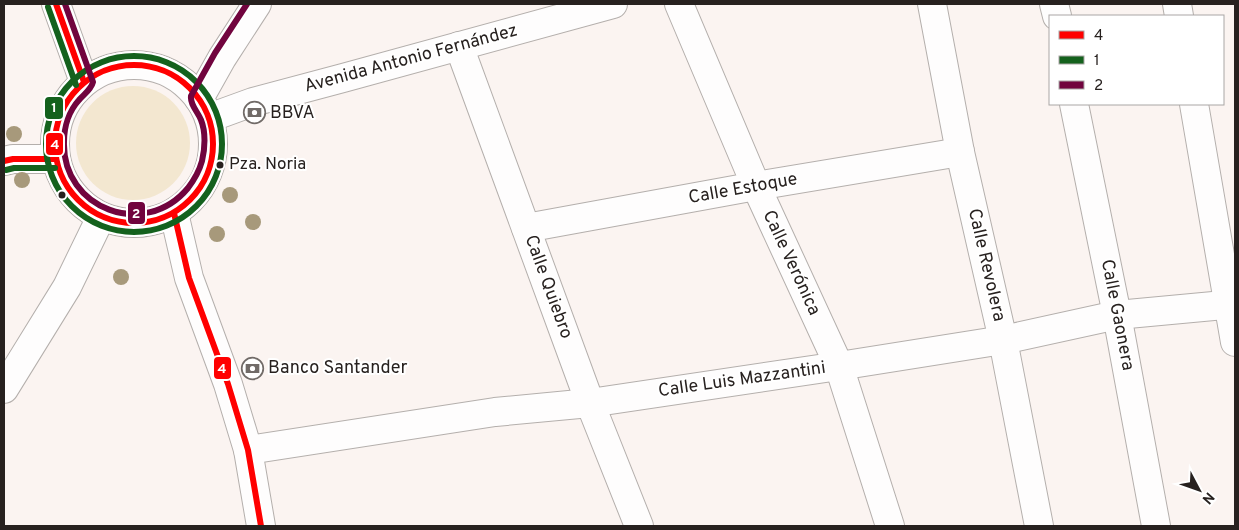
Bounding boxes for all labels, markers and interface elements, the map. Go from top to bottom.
legend [1049,15,1224,105]
street label: Avenida Antonio Fernández [302,19,520,99]
text: 4 [1094,27,1103,46]
text: 1 [1094,52,1100,71]
text: 2 [1094,77,1103,96]
line badge: 1 [44,96,64,120]
text: 1 [51,100,57,117]
bank icon: BBVA [242,101,266,125]
place label: BBVA [270,102,315,125]
line badge: 4 [45,132,64,156]
text: 4 [51,137,60,154]
place label: Pza. Noria [229,154,306,176]
marker: Pza. Noria [215,160,225,170]
street label: Calle Estoque [687,168,799,210]
unlabelled marker [57,190,67,200]
line badge: 2 [127,201,146,225]
text: 2 [132,206,140,223]
street label: Calle Revolera [962,206,1010,324]
street label: Calle Verónica [757,207,825,319]
street label: Calle Quiebro [519,232,577,342]
street label: Calle Gaonera [1095,257,1139,373]
line badge: 4 [213,356,232,380]
bank icon: Banco Santander [240,356,264,380]
place label: Banco Santander [268,357,408,380]
street label: Calle Luis Mazzantini [657,357,827,403]
text: 4 [218,361,227,378]
north arrow [1174,465,1224,515]
text: N [1198,488,1217,507]

